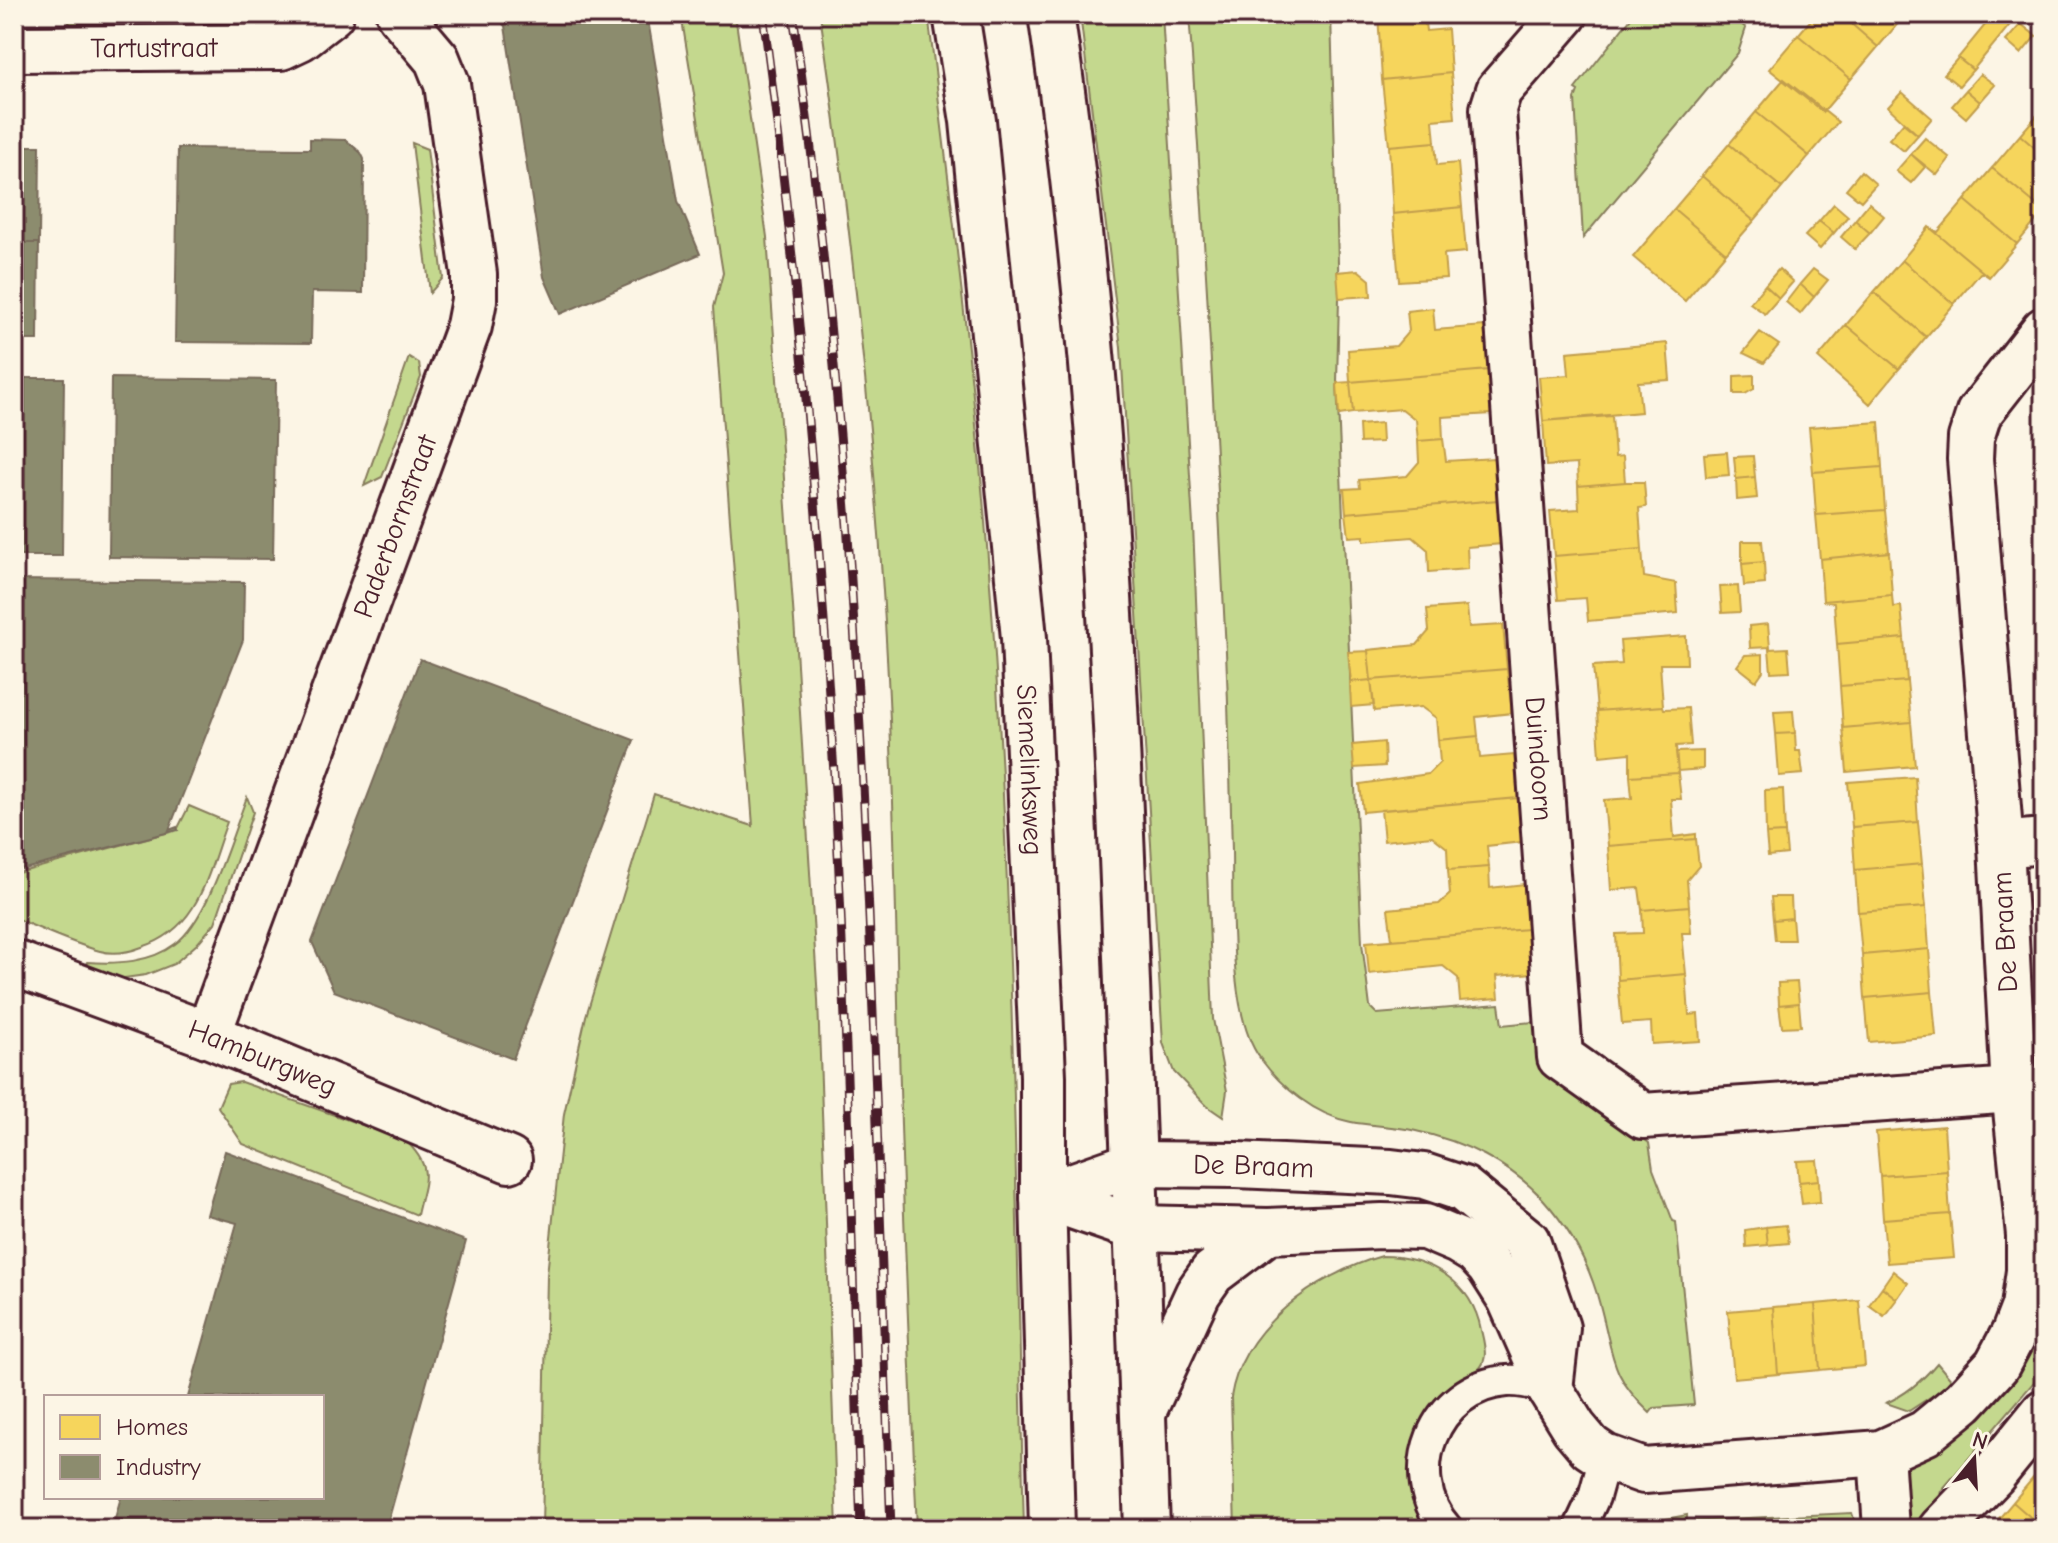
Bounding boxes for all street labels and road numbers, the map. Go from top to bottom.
street label: Tartustraat [90,31,219,64]
street label: Paderbornstraat [347,430,444,622]
street label: Siemelinksweg [1010,684,1049,856]
street label: Duindoorn [1519,695,1559,822]
street label: De Braam [1986,871,2024,993]
street label: Hamburgweg [184,1013,341,1103]
street label: De Braam [1193,1149,1315,1184]

